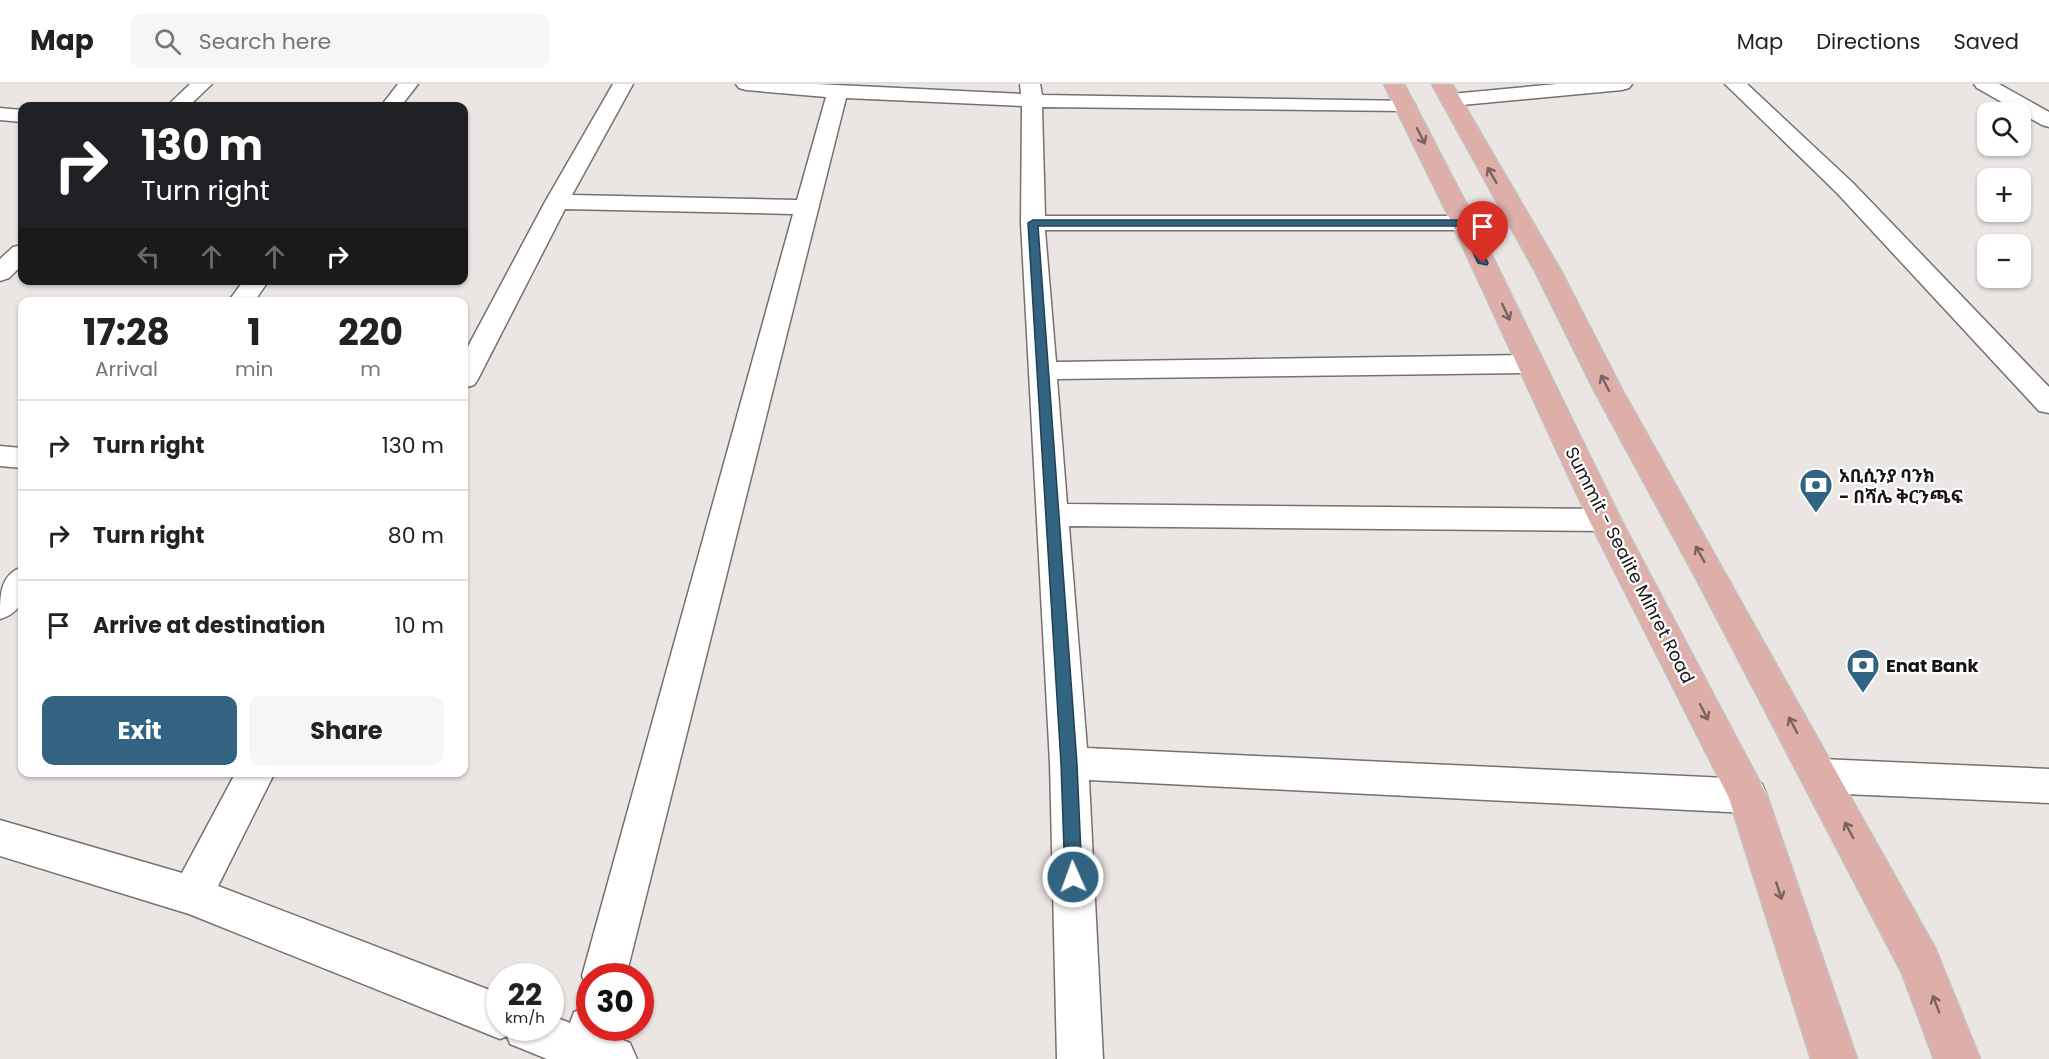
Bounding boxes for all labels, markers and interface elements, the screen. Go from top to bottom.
search box [130,14,550,68]
text: Map [30,21,94,60]
icon: search [151,25,184,58]
text: Search here [199,26,331,57]
text: Map [1737,27,1783,56]
text: Directions [1816,27,1920,56]
text: Saved [1953,27,2019,56]
map controls [1977,102,2031,288]
button: search [1977,102,2031,156]
text: 130 m [141,116,263,175]
icon: right [42,126,120,204]
one-way arrow [1415,127,1427,145]
one-way arrow [1486,167,1498,184]
button: + [1977,168,2031,222]
text: Turn right [141,172,270,209]
pin [1457,201,1508,263]
icon: arrive [1466,210,1499,243]
button: − [1977,234,2031,288]
icon: left [132,240,165,273]
icon: ahead [195,240,228,273]
icon: ahead [258,240,291,273]
icon: right [321,240,354,273]
one-way arrow [1500,302,1512,320]
text: 17:28 [83,307,170,358]
text: 1 [247,307,261,358]
text: 220 [338,307,403,358]
text: Arrival [95,355,158,383]
text: min [235,355,273,383]
text: m [360,355,381,383]
one-way arrow [1598,375,1610,393]
icon: right [42,429,75,462]
text: Turn right [93,430,204,461]
text: 130 m [382,430,444,461]
street label: Summit - Sealite Mihret Road [1559,442,1701,688]
place label: አቢሲንያ ባንክ - በሻሌ ቅርንጫፍ [1839,463,1963,509]
bank icon: አቢሲንያ ባንክ - በሻሌ ቅርንጫፍ [1798,467,1834,514]
icon: right [42,519,75,552]
text: Turn right [93,520,204,551]
text: 80 m [388,520,444,551]
one-way arrow [1693,546,1705,563]
icon: arrive [42,609,75,642]
text: Arrive at destination [93,610,325,641]
text: 10 m [395,610,444,641]
bank icon: Enat Bank [1845,647,1881,694]
place label: Enat Bank [1886,653,1979,678]
button: Exit [42,696,237,765]
button: Share [249,696,444,765]
one-way arrow [1698,703,1710,720]
one-way arrow [1787,717,1799,734]
one-way arrow [1843,822,1855,839]
position arrow [1041,845,1105,909]
one-way arrow [1774,881,1785,900]
speed limit sign: 30 [576,963,654,1041]
text: 22 [508,973,542,1016]
one-way arrow [1930,996,1941,1014]
text: km/h [505,1007,545,1028]

